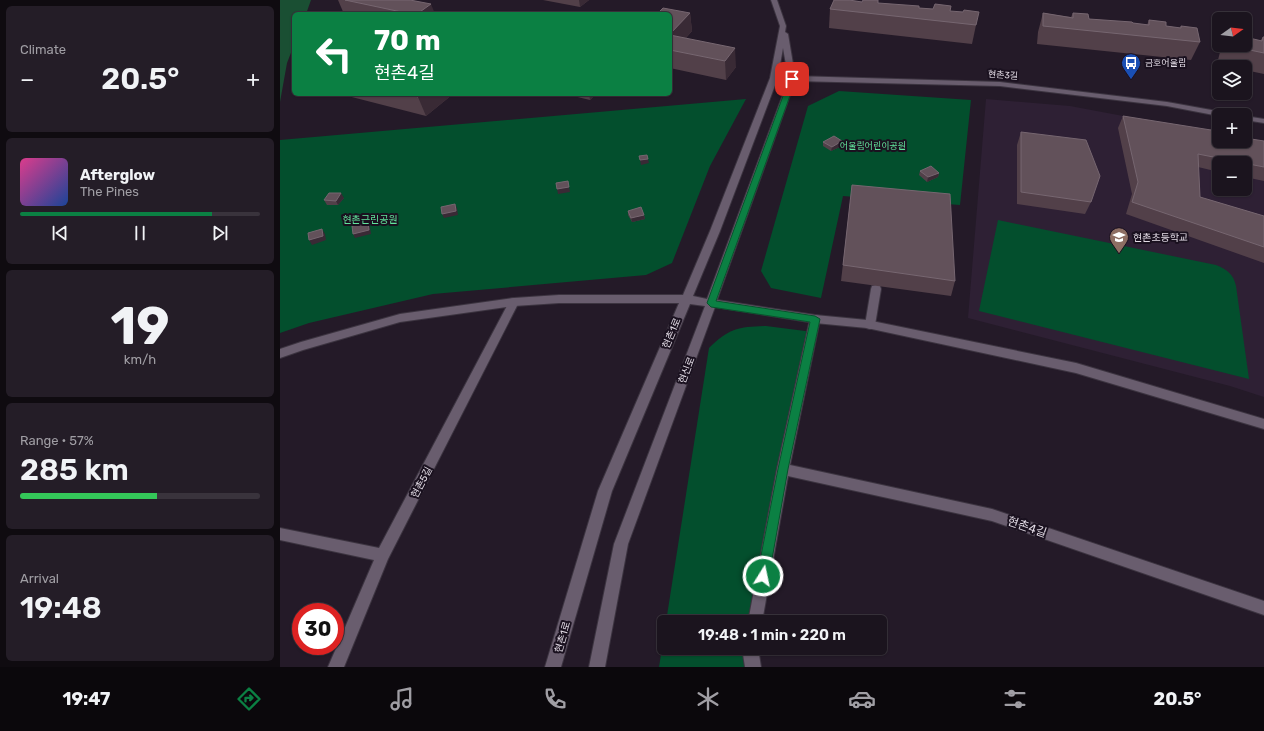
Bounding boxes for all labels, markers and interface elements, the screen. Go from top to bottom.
north arrow [1212,12,1252,52]
map controls [1212,12,1252,196]
text: 70 m [374,24,441,57]
icon: left [308,28,360,80]
text: Climate [20,42,66,57]
bus stop icon: 금호어울림 [1120,52,1142,80]
place label: 금호어울림 [1145,58,1186,68]
button: layers [1212,60,1252,100]
text: 20.5° [101,61,179,97]
text: 현촌4길 [374,62,435,84]
pin [775,62,809,96]
text: − [20,66,34,93]
text: + [246,66,260,93]
icon: arrive [781,68,803,90]
street label: 현촌3길 [988,69,1018,81]
button: + [1212,108,1252,148]
park label: 어울림어린이공원 [840,141,906,151]
button: − [1212,156,1252,196]
text: Afterglow [80,166,155,184]
text: The Pines [80,184,139,199]
park label: 현촌근린공원 [342,214,398,226]
icon: previous [49,222,71,244]
icon: pause [129,222,151,244]
icon: next [209,222,231,244]
school or university icon: 현촌초등학교 [1108,226,1130,254]
place label: 현촌초등학교 [1133,232,1188,244]
text: 19 [110,295,170,357]
street label: 현촌1로 [660,316,684,350]
text: km/h [124,352,156,367]
street label: 현신로 [676,355,697,385]
text: Range · 57% [20,433,94,448]
text: 285 km [20,452,129,488]
street label: 현촌5길 [409,465,435,500]
street label: 현촌4길 [1006,514,1048,540]
position arrow [742,555,784,597]
text: Arrival [20,571,59,586]
text: 19:48 [20,590,102,626]
speed limit sign: 30 [292,603,344,655]
street label: 현촌1로 [553,620,573,654]
text: 19:48 · 1 min · 220 m [698,626,846,644]
icon: directions [235,685,263,713]
icon: music [388,685,416,713]
icon: phone [541,685,569,713]
icon: climate [694,685,722,713]
icon: car [848,685,876,713]
icon: filters [1001,685,1029,713]
text: 19:47 [63,688,110,710]
text: 20.5° [1154,688,1201,710]

